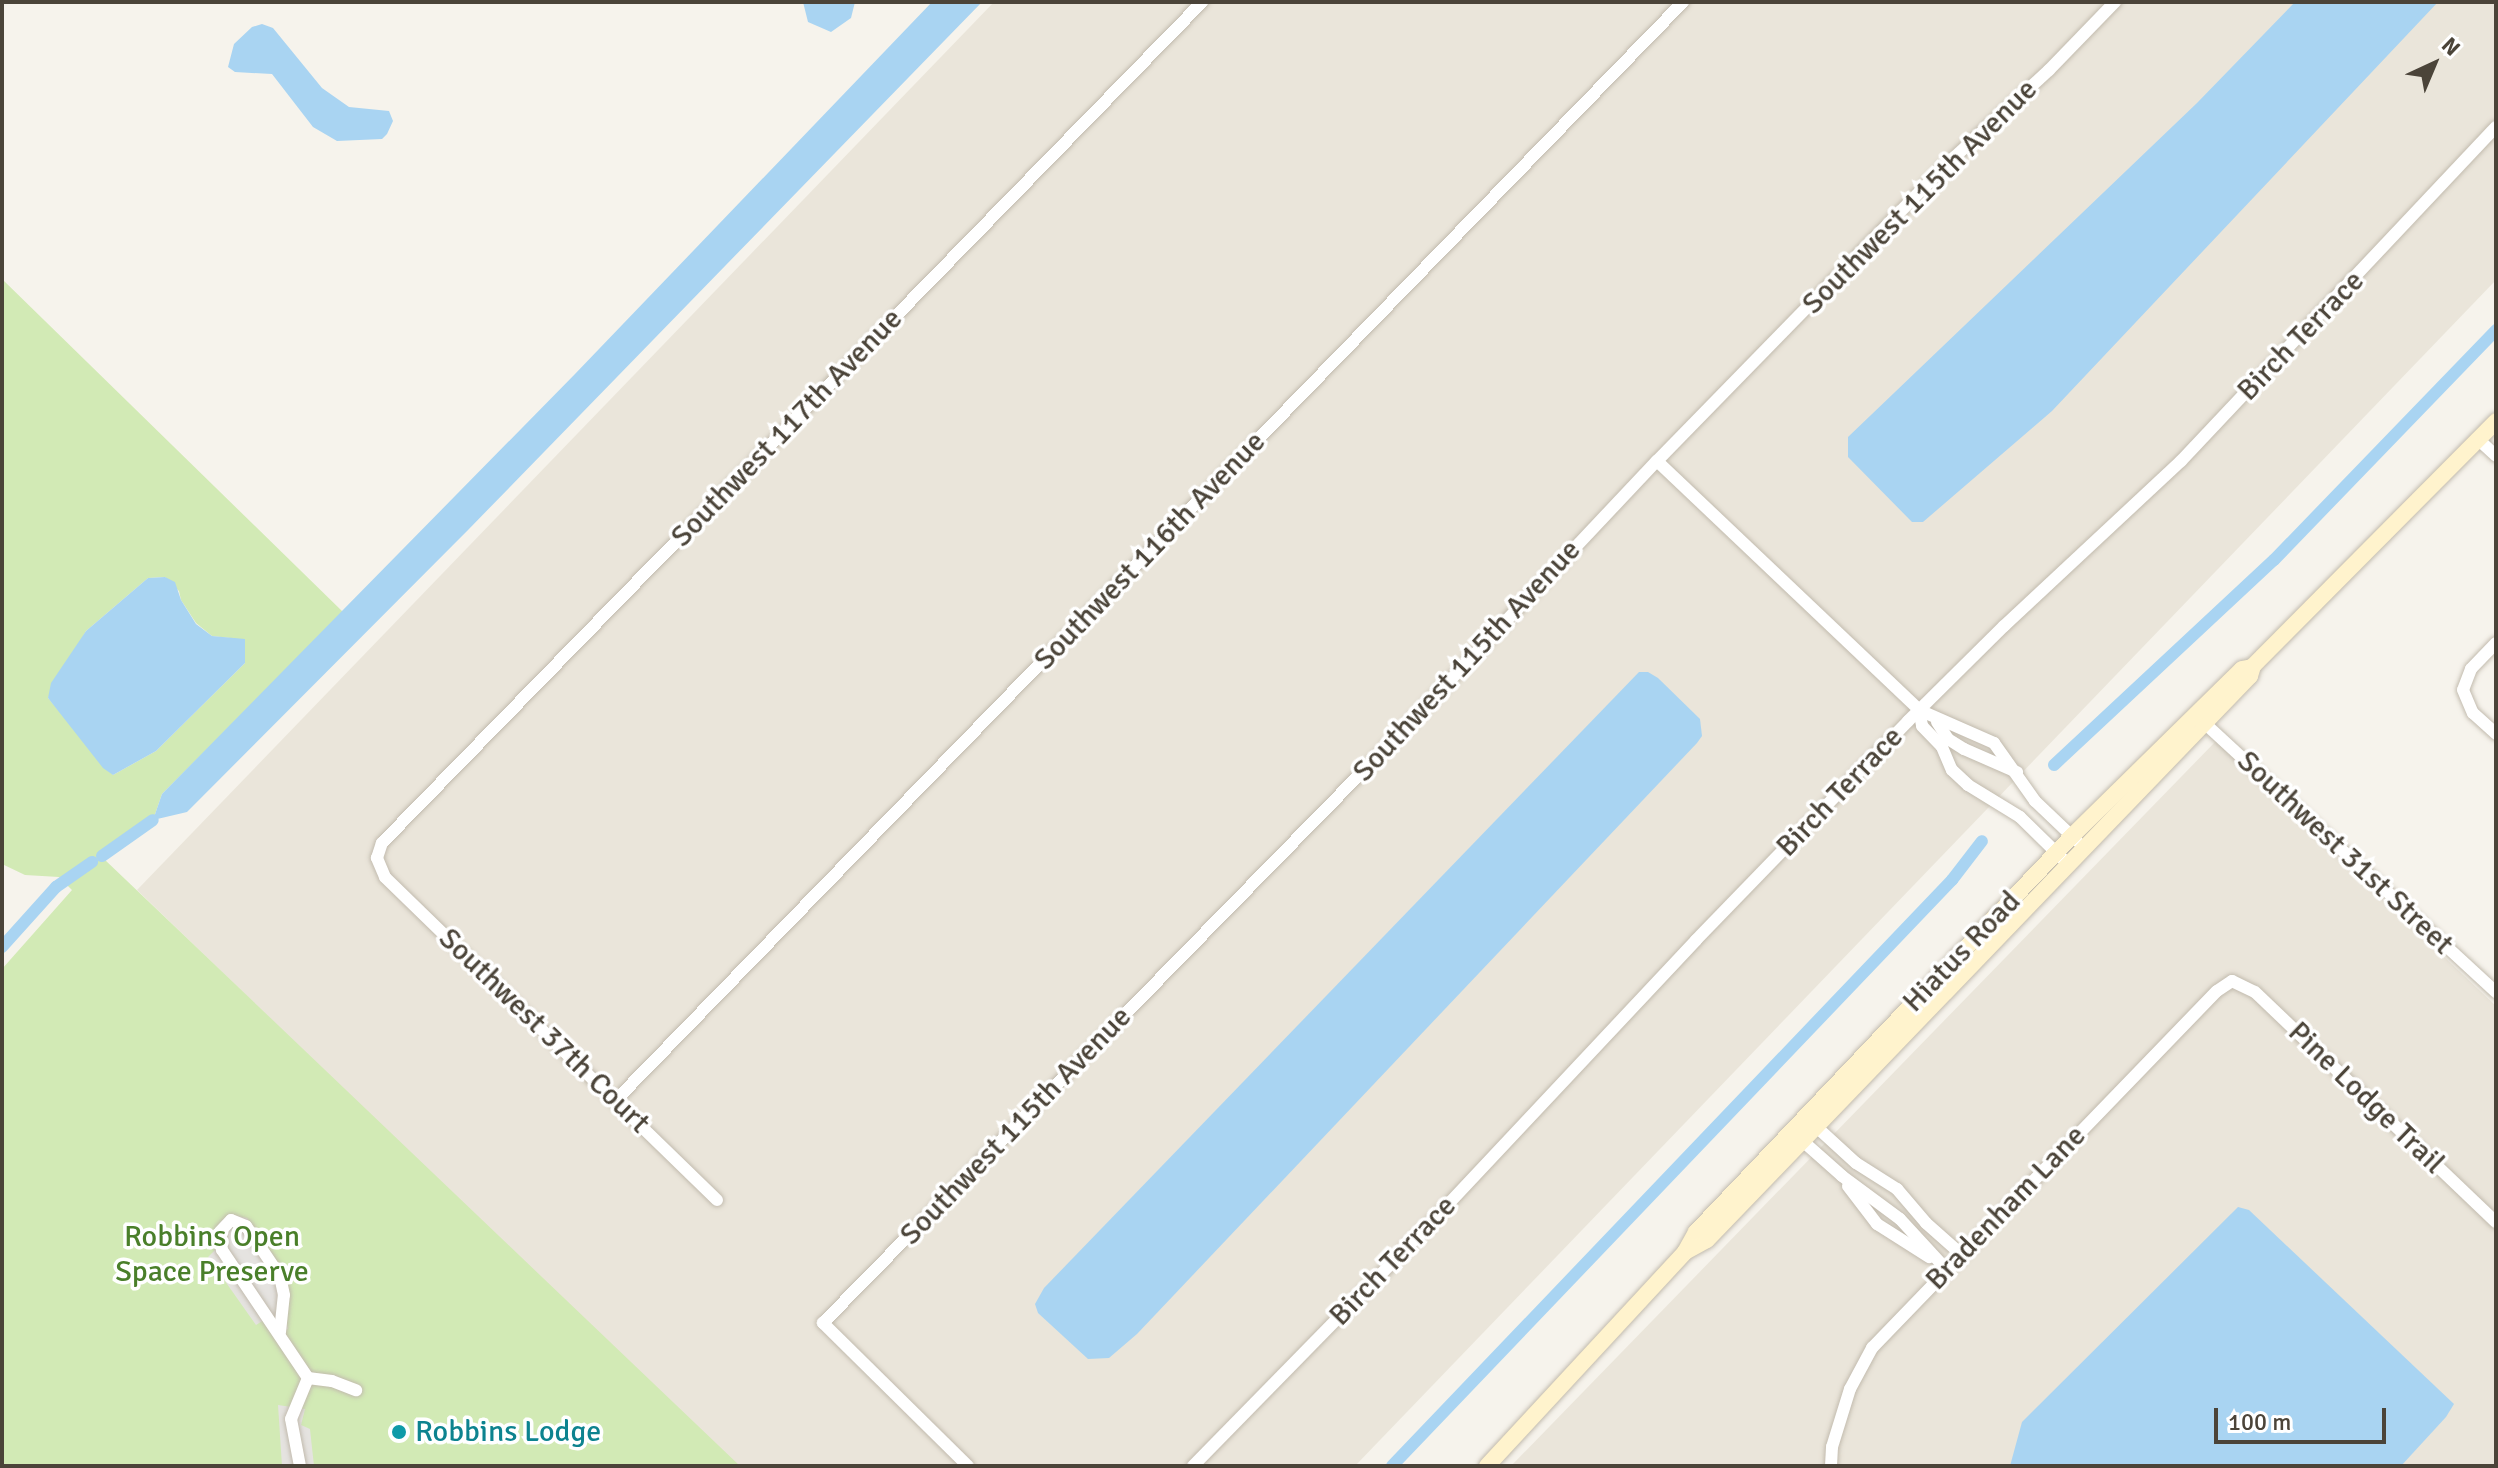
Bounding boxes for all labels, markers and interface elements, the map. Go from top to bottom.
north arrow [2394,24,2474,104]
text: N [2436,31,2466,61]
street label: Southwest 115th Avenue [1795,72,2045,322]
street label: Birch Terrace [2230,263,2372,409]
street label: Southwest 117th Avenue [664,301,910,555]
street label: Southwest 116th Avenue [1027,424,1273,678]
street label: Southwest 115th Avenue [1346,533,1588,789]
street label: Birch Terrace [1769,719,1911,865]
street label: Southwest 31st Street [2229,744,2461,962]
street label: Hiatus Road [1896,884,2028,1020]
street label: Southwest 37th Court [431,921,657,1141]
street label: Southwest 115th Avenue [893,999,1139,1253]
street label: Pine Lodge Trail [2280,1014,2452,1182]
street label: Bradenham Lane [1918,1118,2094,1298]
street label: Birch Terrace [1322,1188,1464,1334]
park label: Robbins Open Space Preserve [115,1219,309,1290]
scale bar [2218,1392,2390,1442]
text: 100 m [2228,1407,2291,1437]
place label: Robbins Lodge [415,1414,601,1450]
marker: Robbins Lodge [390,1423,408,1441]

